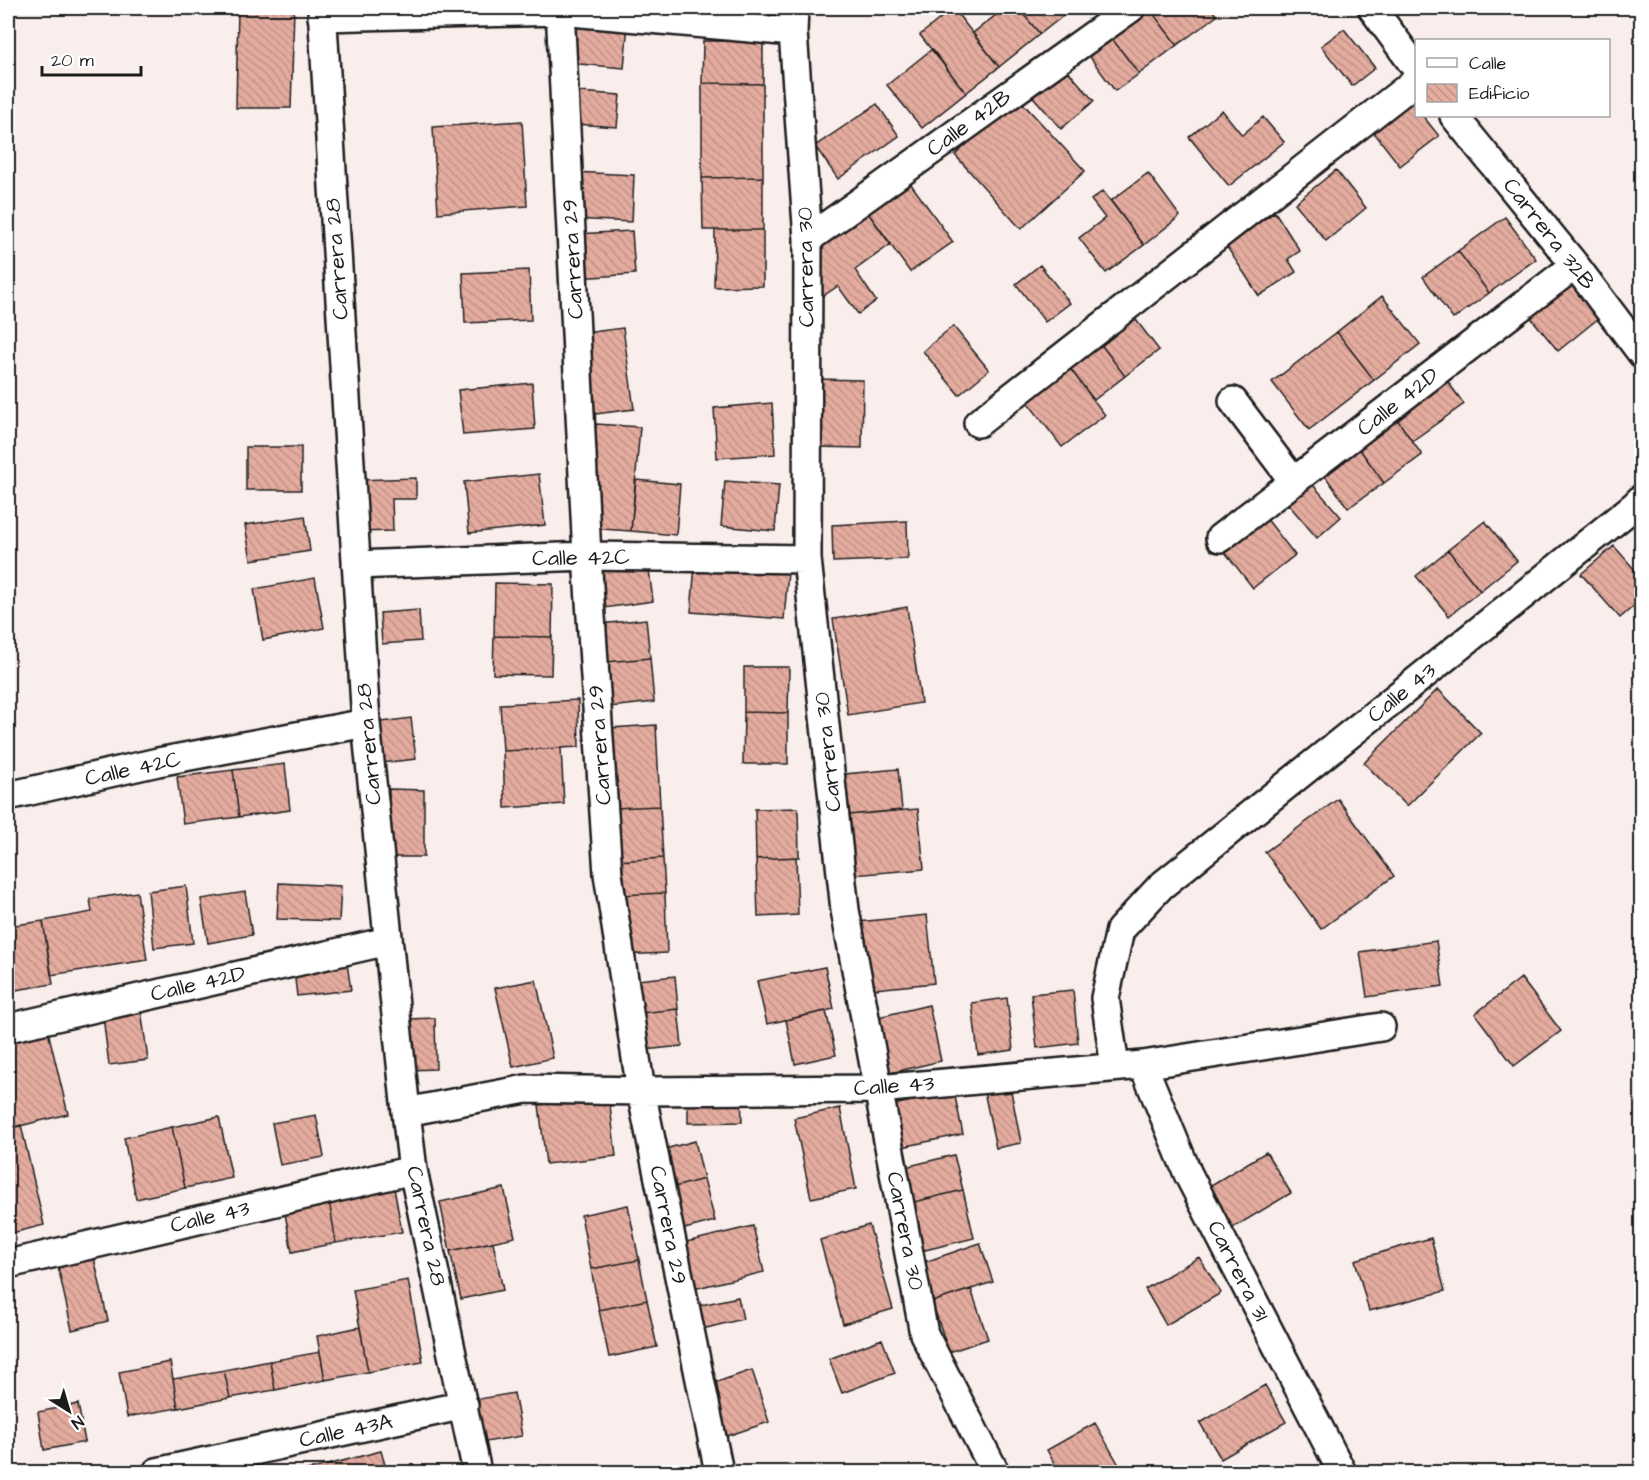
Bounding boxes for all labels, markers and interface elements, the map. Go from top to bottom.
scale bar [42,39,141,77]
legend [1415,39,1610,117]
text: 20 m [51,48,94,73]
text: Calle [1469,51,1507,76]
text: Edificio [1469,81,1529,106]
street label: Calle 42B [920,82,1018,164]
street label: Carrera 32B [1495,171,1603,297]
street label: Carrera 28 [317,197,357,321]
street label: Carrera 29 [554,198,592,320]
street label: Carrera 30 [789,207,823,327]
street label: Calle 42D [1351,360,1445,444]
street label: Calle 42C [532,542,630,574]
street label: Calle 43 [1361,656,1443,730]
street label: Carrera 28 [348,682,390,806]
street label: Carrera 29 [580,684,620,806]
street label: Carrera 30 [806,691,850,813]
street label: Calle 42C [82,744,184,794]
street label: Calle 42D [148,958,248,1010]
street label: Calle 43 [853,1068,935,1104]
street label: Carrera 28 [398,1163,454,1289]
street label: Carrera 29 [641,1163,695,1287]
street label: Carrera 30 [878,1169,932,1293]
street label: Calle 43 [167,1193,253,1241]
street label: Carrera 31 [1199,1215,1277,1327]
north arrow [39,1381,99,1441]
street label: Calle 43A [296,1406,396,1456]
text: N [67,1410,88,1434]

